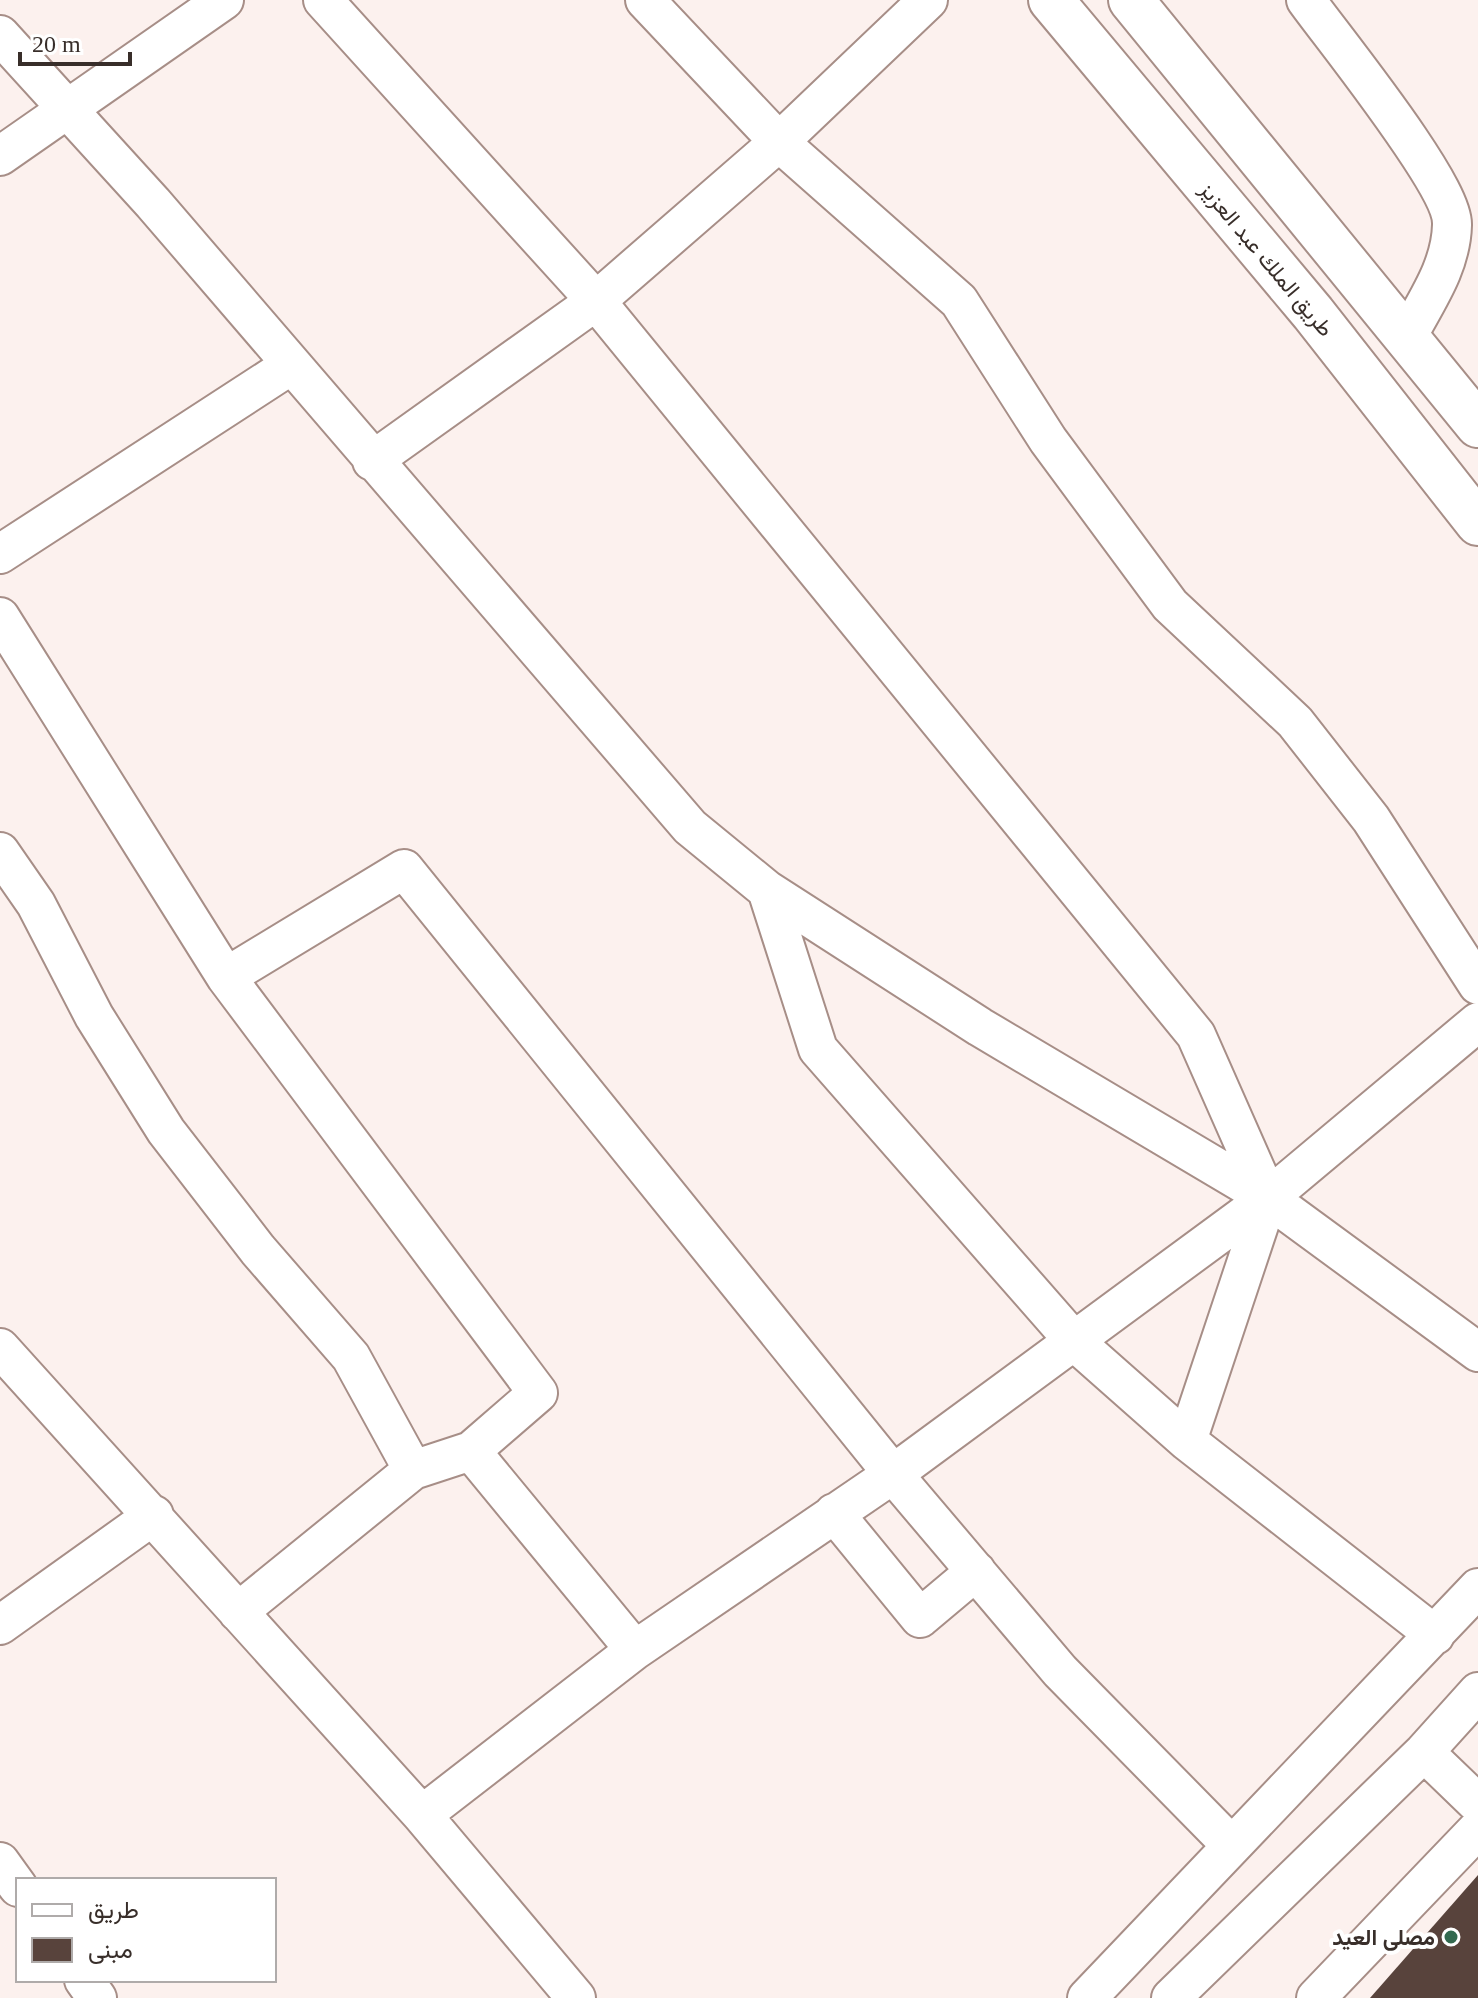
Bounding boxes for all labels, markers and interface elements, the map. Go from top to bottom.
scale bar [20,16,130,66]
text: 20 m [32,31,81,57]
street label: طريق الملك عبد العزيز [1193,176,1338,342]
legend [16,1878,276,1982]
text: طريق [88,1897,139,1925]
place label: مصلى العيد [1332,1925,1435,1951]
marker: مصلى العيد [1442,1928,1460,1946]
text: مبنى [88,1937,133,1964]

